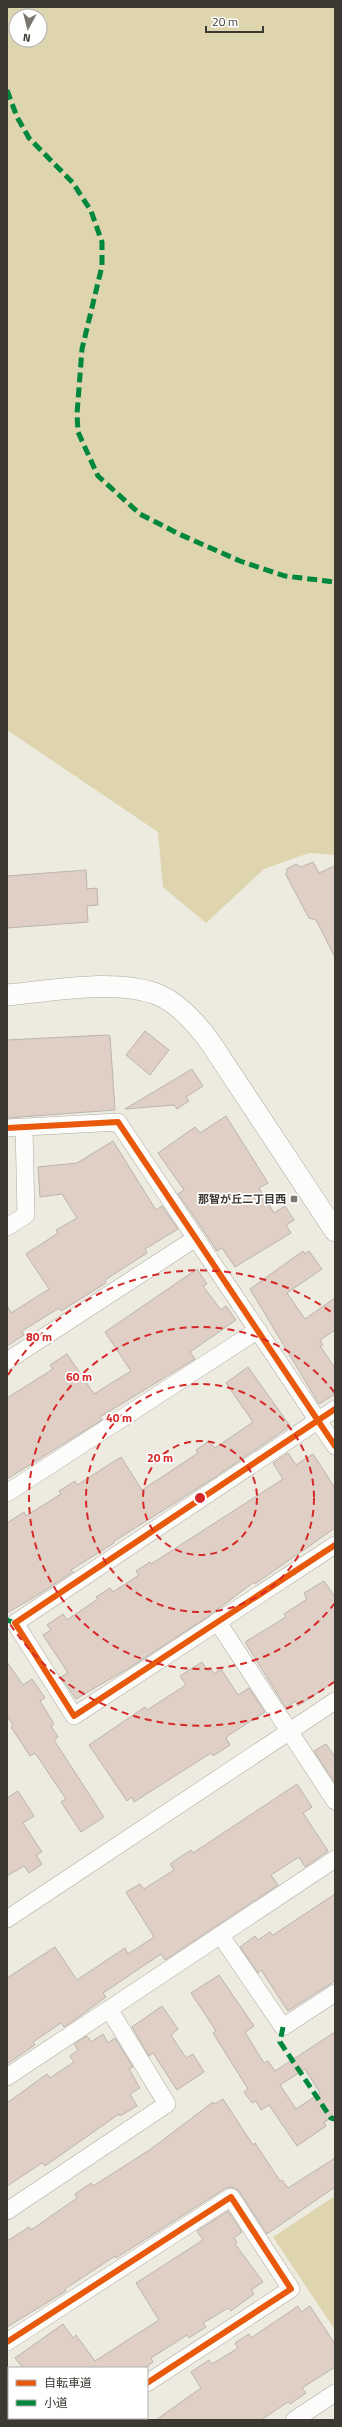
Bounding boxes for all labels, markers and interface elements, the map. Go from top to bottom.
north arrow [8,8,48,48]
scale bar [206,8,263,34]
text: 20 m [212,12,238,31]
text: N [22,30,32,46]
place label: 那智が丘二丁目西 [198,1191,286,1207]
marker: 那智が丘二丁目西 [289,1194,299,1204]
text: 80 m [26,1327,52,1346]
text: 60 m [66,1367,92,1386]
text: 40 m [106,1408,132,1427]
text: 20 m [147,1448,173,1467]
centre of rings [193,1491,207,1505]
legend [8,2367,148,2419]
text: 自転車道 [44,2373,92,2392]
text: 小道 [44,2393,68,2412]

